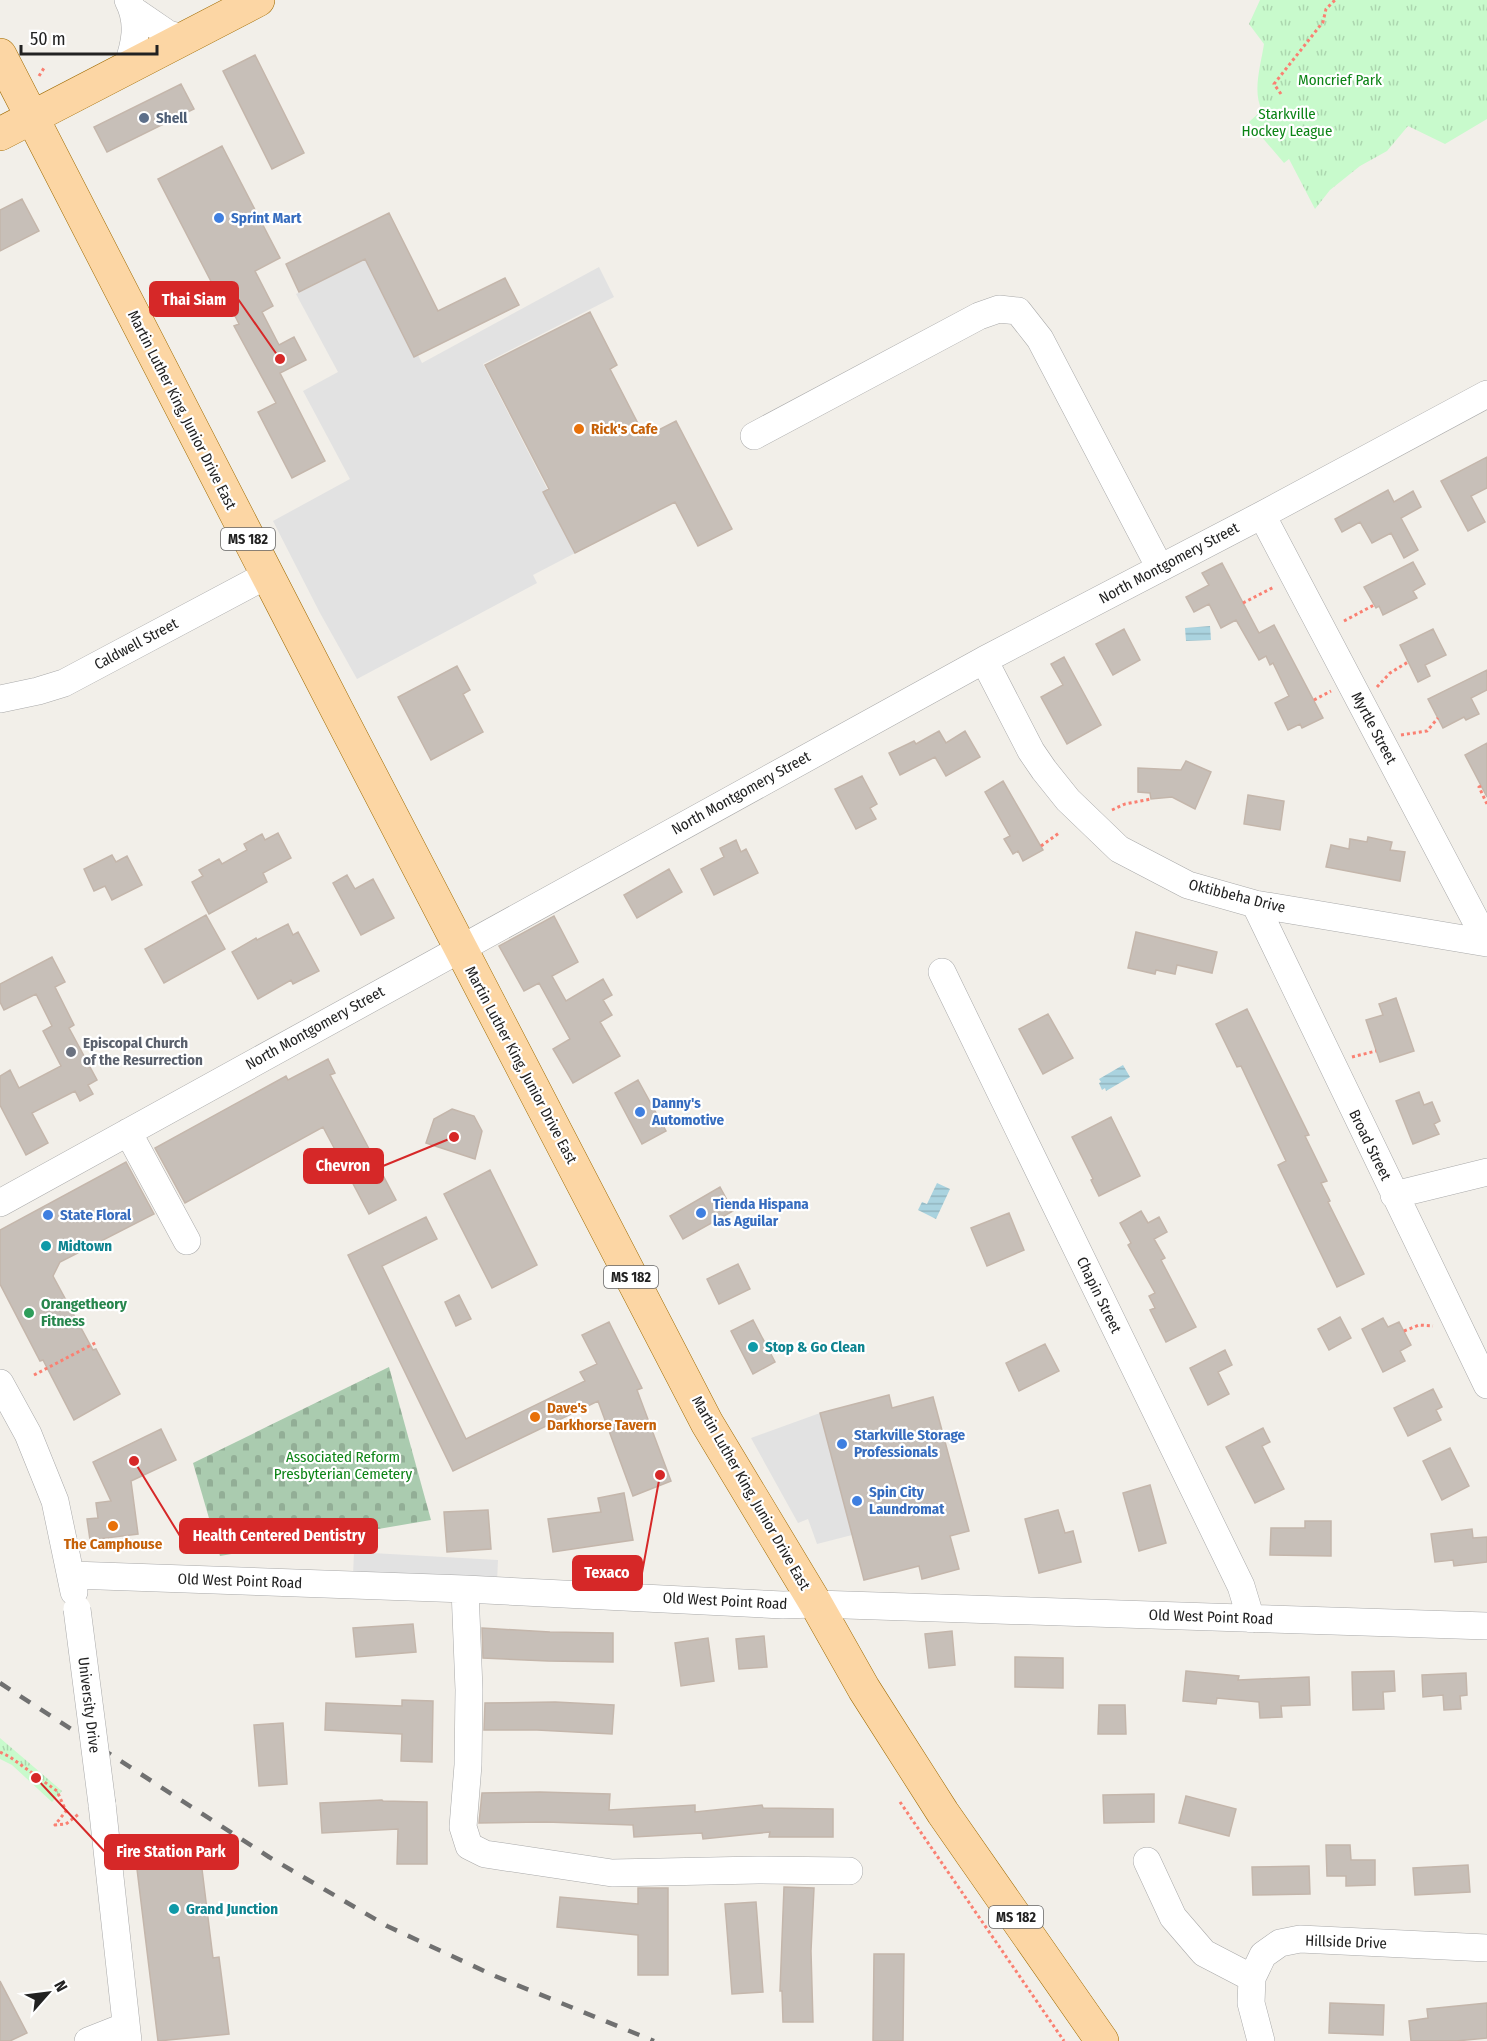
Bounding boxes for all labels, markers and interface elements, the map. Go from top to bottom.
scale bar [21,18,158,56]
text: 50 m [30,28,66,50]
park label: Moncrief Park [1298,71,1382,89]
park label: Starkville Hockey League [1242,105,1332,140]
place label: Shell [156,109,188,127]
marker: Shell [137,111,151,125]
place label: Sprint Mart [231,209,302,227]
marker: Sprint Mart [212,211,226,225]
callout: Thai Siam [150,282,238,316]
text: Thai Siam [162,290,226,309]
street label: Martin Luther King, Junior Drive East [124,307,240,513]
place label: Rick's Cafe [591,420,658,438]
marker: Rick's Cafe [572,422,586,436]
street label: North Montgomery Street [1096,518,1242,607]
road number: MS 182 [221,528,275,550]
street label: Caldwell Street [91,614,181,674]
street label: Myrtle Street [1347,689,1401,767]
street label: North Montgomery Street [669,747,814,839]
street label: Oktibbeha Drive [1187,875,1287,917]
street label: Martin Luther King, Junior Drive East [461,963,581,1167]
street label: North Montgomery Street [243,982,388,1074]
place label: Episcopal Church of the Resurrection [83,1034,203,1069]
marker: Episcopal Church of the Resurrection [64,1045,78,1059]
place label: Danny's Automotive [651,1094,725,1129]
marker: Danny's Automotive [633,1105,647,1119]
street label: Broad Street [1345,1107,1395,1183]
callout: Chevron [304,1149,383,1183]
text: Chevron [316,1156,370,1175]
place label: Tienda Hispana las Aguilar [713,1195,809,1230]
place label: State Floral [60,1206,132,1224]
marker: Tienda Hispana las Aguilar [694,1206,708,1220]
marker: State Floral [41,1208,55,1222]
place label: Midtown [58,1237,112,1255]
marker: Midtown [39,1239,53,1253]
street label: Chapin Street [1073,1254,1125,1336]
road number: MS 182 [604,1266,658,1288]
place label: Orangetheory Fitness [41,1295,128,1330]
marker: Orangetheory Fitness [22,1306,36,1320]
place label: Stop & Go Clean [765,1338,865,1356]
marker: Stop & Go Clean [746,1340,760,1354]
street label: Martin Luther King, Junior Drive East [688,1393,814,1593]
place label: Dave's Darkhorse Tavern [547,1399,657,1434]
marker: Dave's Darkhorse Tavern [528,1410,542,1424]
place label: Starkville Storage Professionals [854,1426,966,1461]
marker: Starkville Storage Professionals [835,1437,849,1451]
park label: Associated Reform Presbyterian Cemetery [274,1448,412,1483]
place label: Spin City Laundromat [869,1483,945,1518]
marker: Spin City Laundromat [850,1494,864,1508]
marker: The Camphouse [106,1519,120,1533]
callout: Health Centered Dentistry [180,1519,377,1553]
text: Health Centered Dentistry [193,1526,366,1545]
place label: The Camphouse [64,1535,163,1553]
callout: Texaco [573,1556,642,1590]
text: Texaco [584,1563,630,1582]
street label: Old West Point Road [177,1570,303,1592]
street label: Old West Point Road [662,1589,788,1613]
street label: Old West Point Road [1148,1606,1274,1628]
street label: University Drive [74,1656,104,1754]
callout: Fire Station Park [105,1835,238,1869]
text: Fire Station Park [116,1842,227,1861]
place label: Grand Junction [186,1900,278,1918]
marker: Grand Junction [167,1902,181,1916]
road number: MS 182 [989,1906,1043,1928]
street label: Hillside Drive [1305,1932,1387,1952]
north arrow [18,1963,78,2023]
text: N [50,1977,71,1995]

